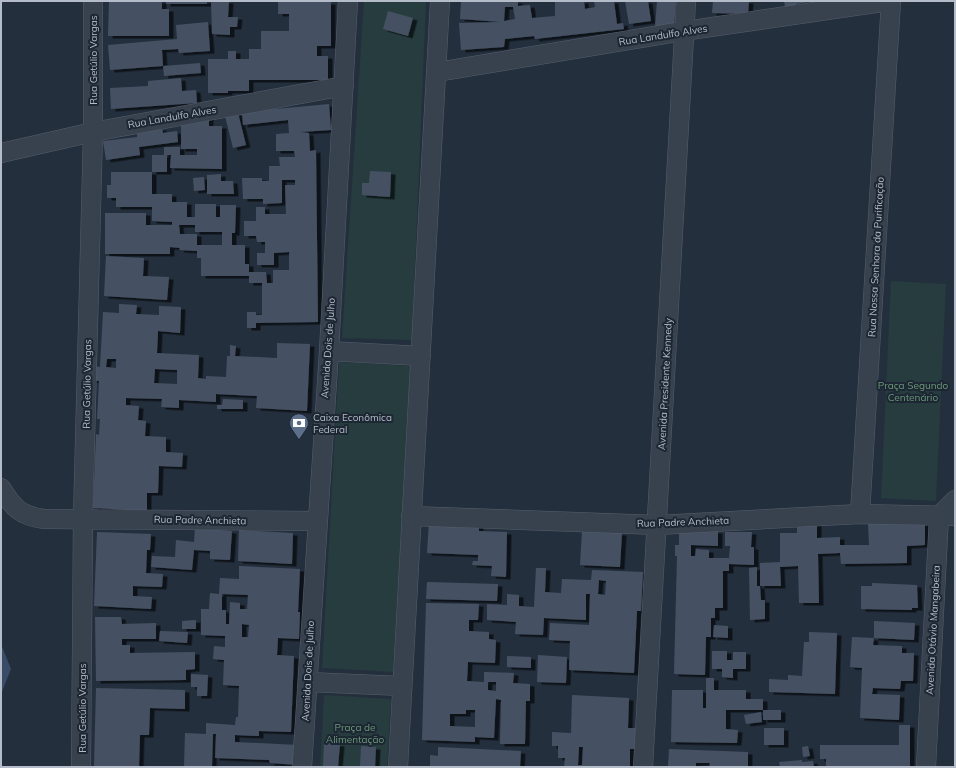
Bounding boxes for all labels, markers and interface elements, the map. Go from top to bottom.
street label: Rua Getúlio Vargas [87,15,100,105]
street label: Rua Landulfo Alves [618,22,708,48]
street label: Rua Landulfo Alves [127,103,217,131]
street label: Rua Nossa Senhora da Purificação [865,176,887,337]
street label: Avenida Dois de Julho [318,297,338,399]
street label: Avenida Presidente Kennedy [655,317,675,450]
street label: Rua Getúlio Vargas [80,339,94,429]
park label: Praça Segundo Centenário [878,379,949,404]
place label: Caixa Econômica Federal [313,411,392,436]
bank icon: Caixa Econômica Federal [288,412,310,440]
street label: Rua Padre Anchieta [154,513,246,527]
street label: Rua Padre Anchieta [637,514,729,530]
street label: Avenida Otávio Mangabeira [923,565,943,695]
street label: Avenida Dois de Julho [299,620,317,722]
street label: Rua Getúlio Vargas [76,663,89,753]
park label: Praça de Alimentação [326,721,384,746]

